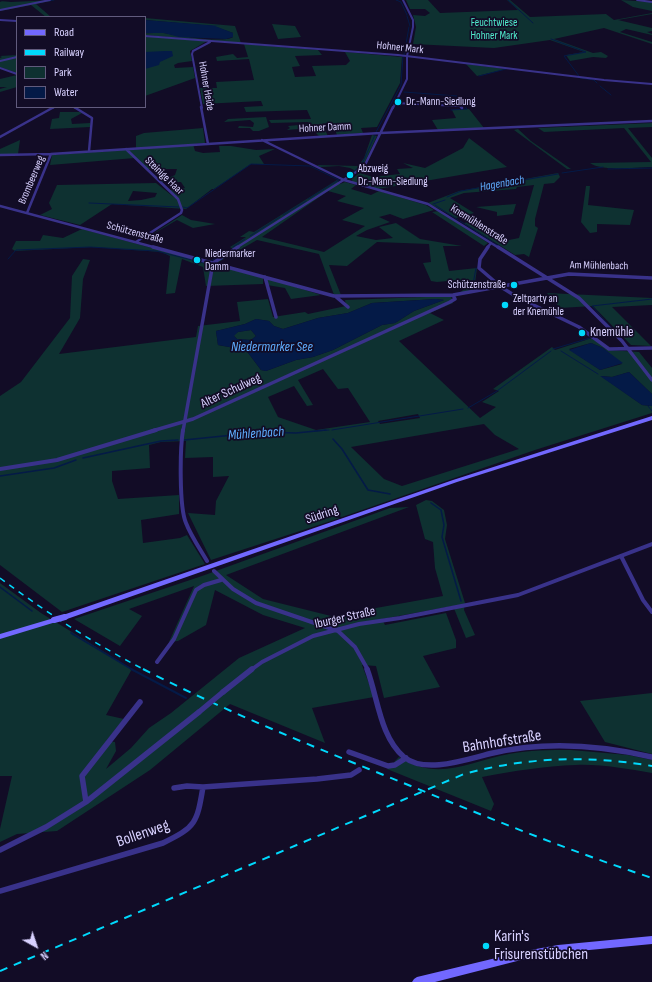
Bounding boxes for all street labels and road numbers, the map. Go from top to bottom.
street label: Hohner Mark [376,39,424,57]
street label: Hohner Heide [195,60,217,112]
street label: Hohner Damm [298,120,352,136]
street label: Brombeerweg [16,154,48,206]
street label: Steinige Haar [142,154,186,198]
street label: Knemühlenstraße [448,202,510,248]
street label: Schützenstraße [105,219,165,247]
street label: Am Mühlenbach [570,259,628,273]
street label: Alter Schulweg [198,370,264,412]
street label: Südring [304,502,340,528]
street label: Iburger Straße [313,603,377,633]
street label: Bahnhofstraße [461,726,543,758]
street label: Bollenweg [114,816,172,852]

